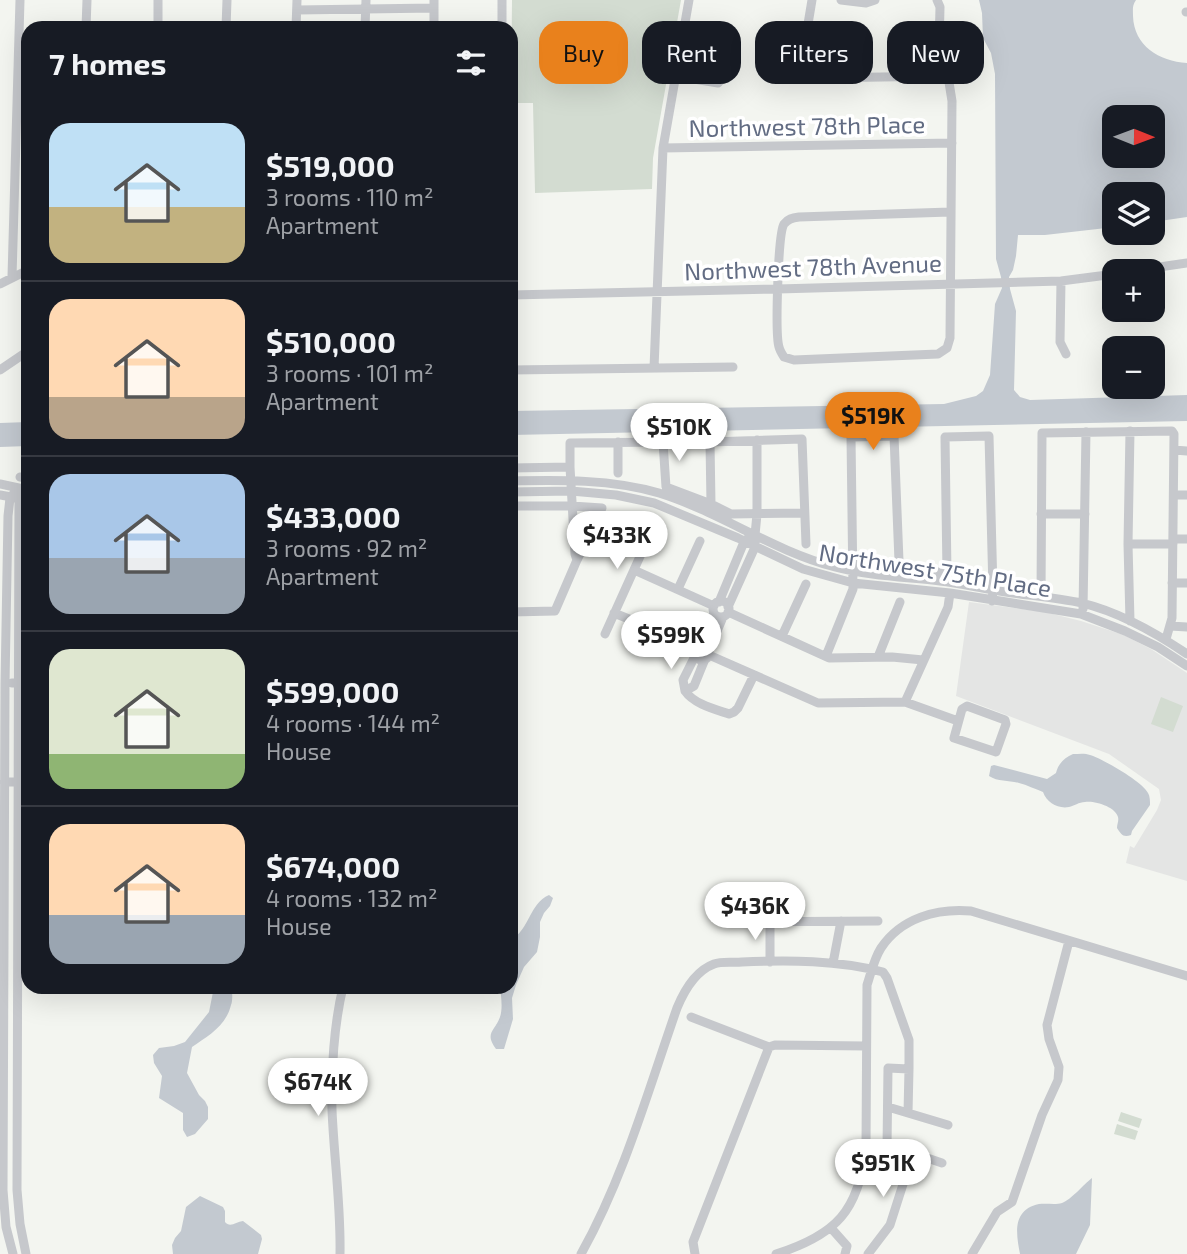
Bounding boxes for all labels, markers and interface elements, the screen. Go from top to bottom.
chip: Buy [539,21,628,84]
chip: Rent [642,21,741,84]
chip: Filters [755,21,873,84]
chip: New [887,21,984,84]
icon: filters [452,44,490,82]
text: 7 homes [49,45,166,81]
north arrow [1102,105,1166,168]
map controls [1102,105,1165,399]
street label: Northwest 78th Place [688,109,926,142]
text: $519,000 [266,147,395,183]
icon: home [105,151,189,235]
button: layers [1102,182,1165,245]
text: 3 rooms · 110 m² [266,183,433,211]
text: Apartment [266,211,379,239]
street label: Northwest 78th Avenue [684,248,942,285]
button: + [1102,259,1165,322]
text: $510,000 [266,323,396,359]
icon: home [105,327,189,411]
button: − [1102,336,1165,399]
text: 3 rooms · 101 m² [266,359,433,387]
text: Apartment [266,387,379,415]
pin: $519K [824,392,922,452]
text: $519K [841,401,905,429]
pin: $510K [630,404,728,463]
text: $510K [646,412,712,440]
text: $433,000 [266,498,401,534]
icon: home [105,502,189,586]
pin: $433K [568,512,666,571]
text: $433K [583,520,651,548]
text: 3 rooms · 92 m² [266,534,427,562]
street label: Northwest 75th Place [817,537,1054,602]
text: Apartment [266,562,379,590]
pin: $599K [622,612,720,671]
text: $599K [637,620,705,648]
text: $599,000 [266,673,399,709]
icon: home [105,677,189,761]
text: 4 rooms · 144 m² [266,709,440,737]
text: House [266,737,332,765]
text: $674,000 [266,848,400,884]
icon: home [105,852,189,936]
pin: $436K [706,883,804,942]
text: 4 rooms · 132 m² [266,884,438,912]
text: $436K [720,891,790,919]
text: House [266,912,332,940]
pin: $674K [269,1058,367,1118]
text: $674K [284,1067,352,1095]
pin: $951K [834,1140,932,1199]
text: $951K [851,1148,915,1176]

